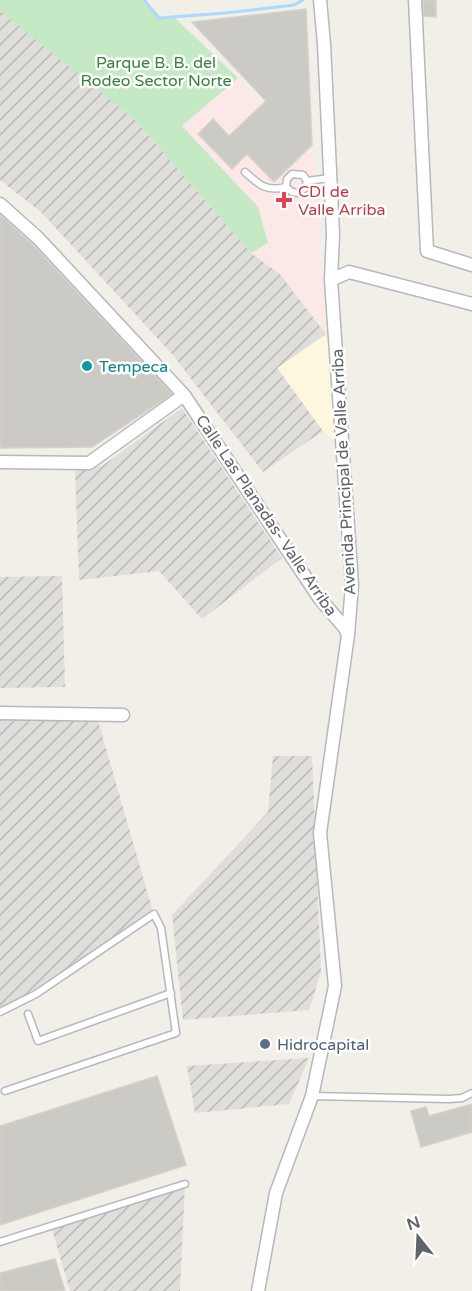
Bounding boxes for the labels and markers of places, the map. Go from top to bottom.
place label: CDI de Valle Arriba [298,182,386,220]
marker: CDI de Valle Arriba [275,191,293,209]
place label: Tempeca [99,357,168,377]
marker: Tempeca [80,359,94,373]
place label: Hidrocapital [277,1035,369,1055]
marker: Hidrocapital [258,1037,272,1051]

